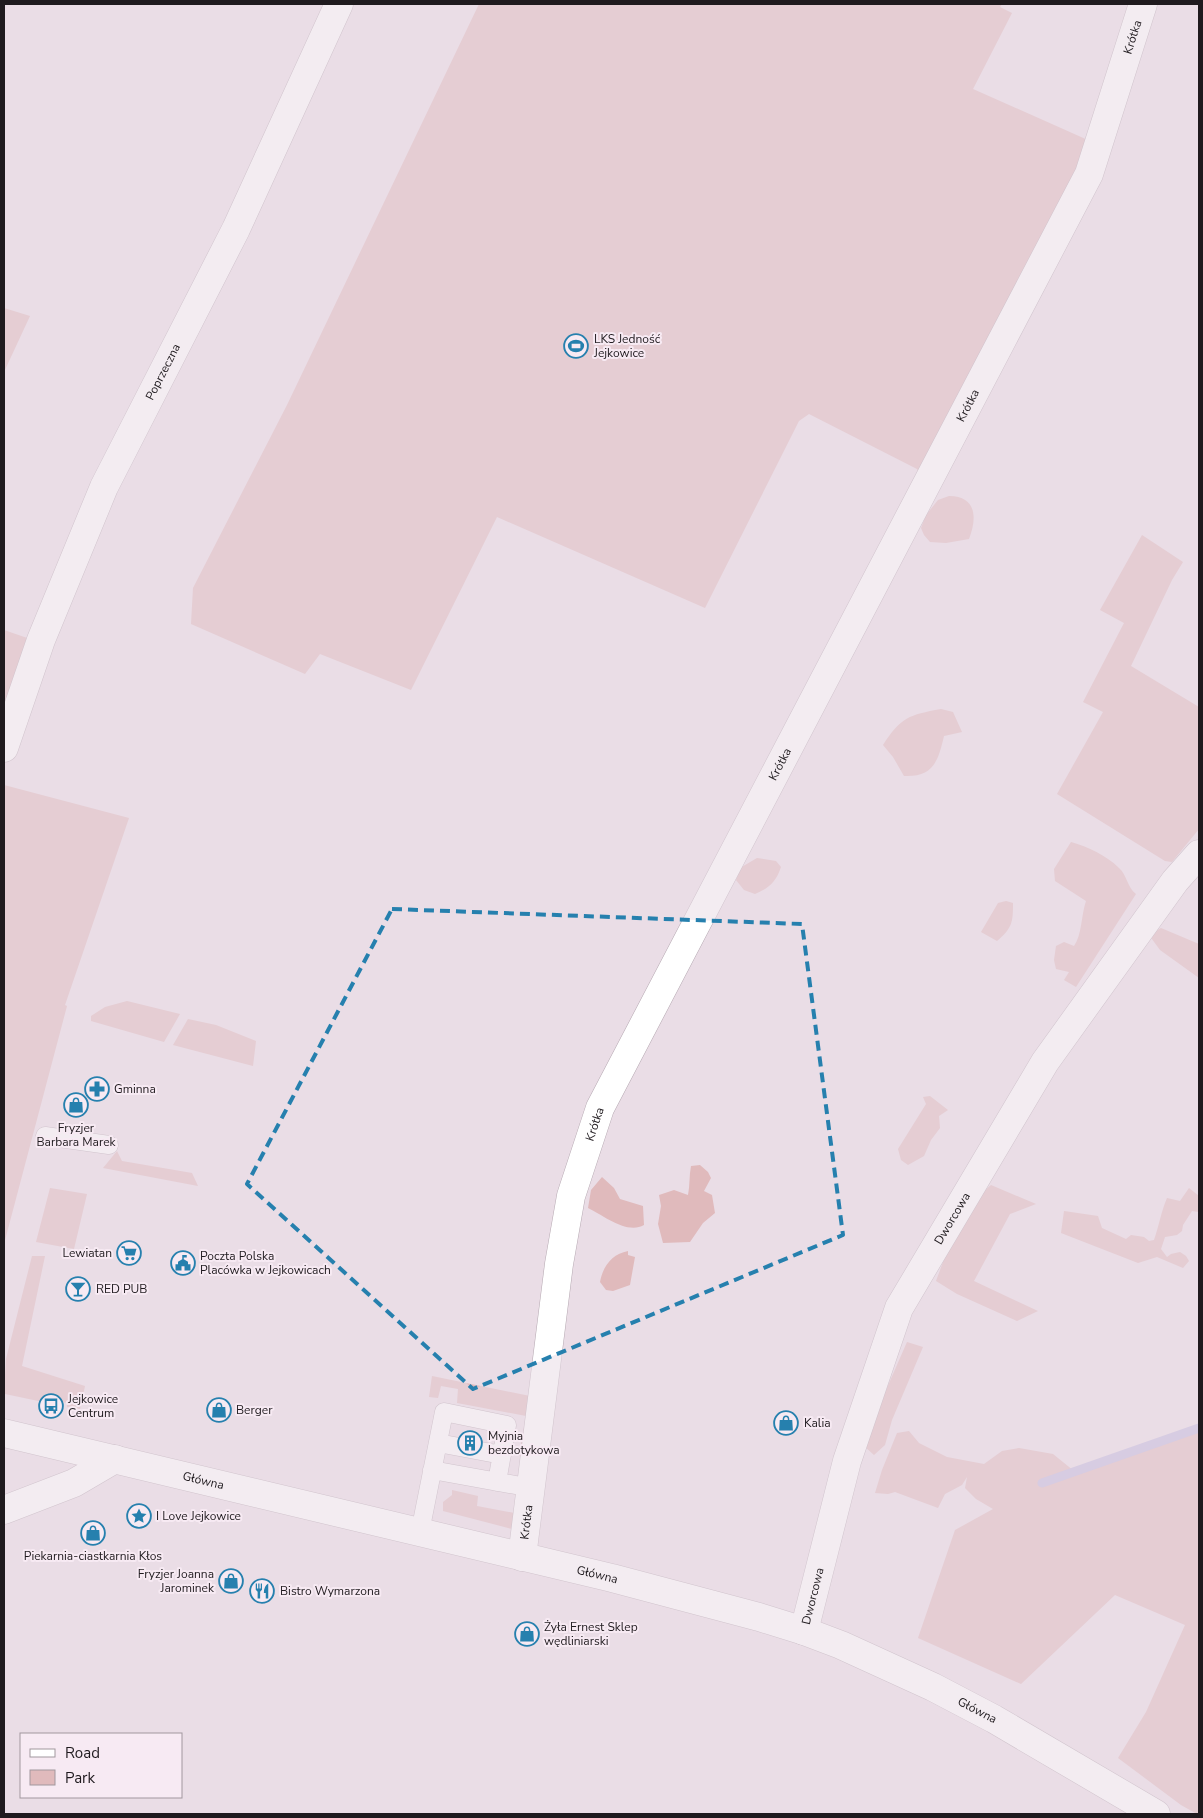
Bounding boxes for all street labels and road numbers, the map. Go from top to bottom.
street label: Krótka [1120,18,1145,56]
street label: Poprzeczna [142,341,184,403]
street label: Krótka [953,386,983,425]
street label: Krótka [765,745,795,783]
street label: Krótka [582,1105,608,1143]
street label: Dworcowa [930,1189,974,1248]
street label: Główna [181,1468,226,1493]
street label: Krótka [516,1504,537,1541]
street label: Główna [575,1562,620,1587]
street label: Dworcowa [798,1566,828,1626]
street label: Główna [955,1693,1000,1727]

